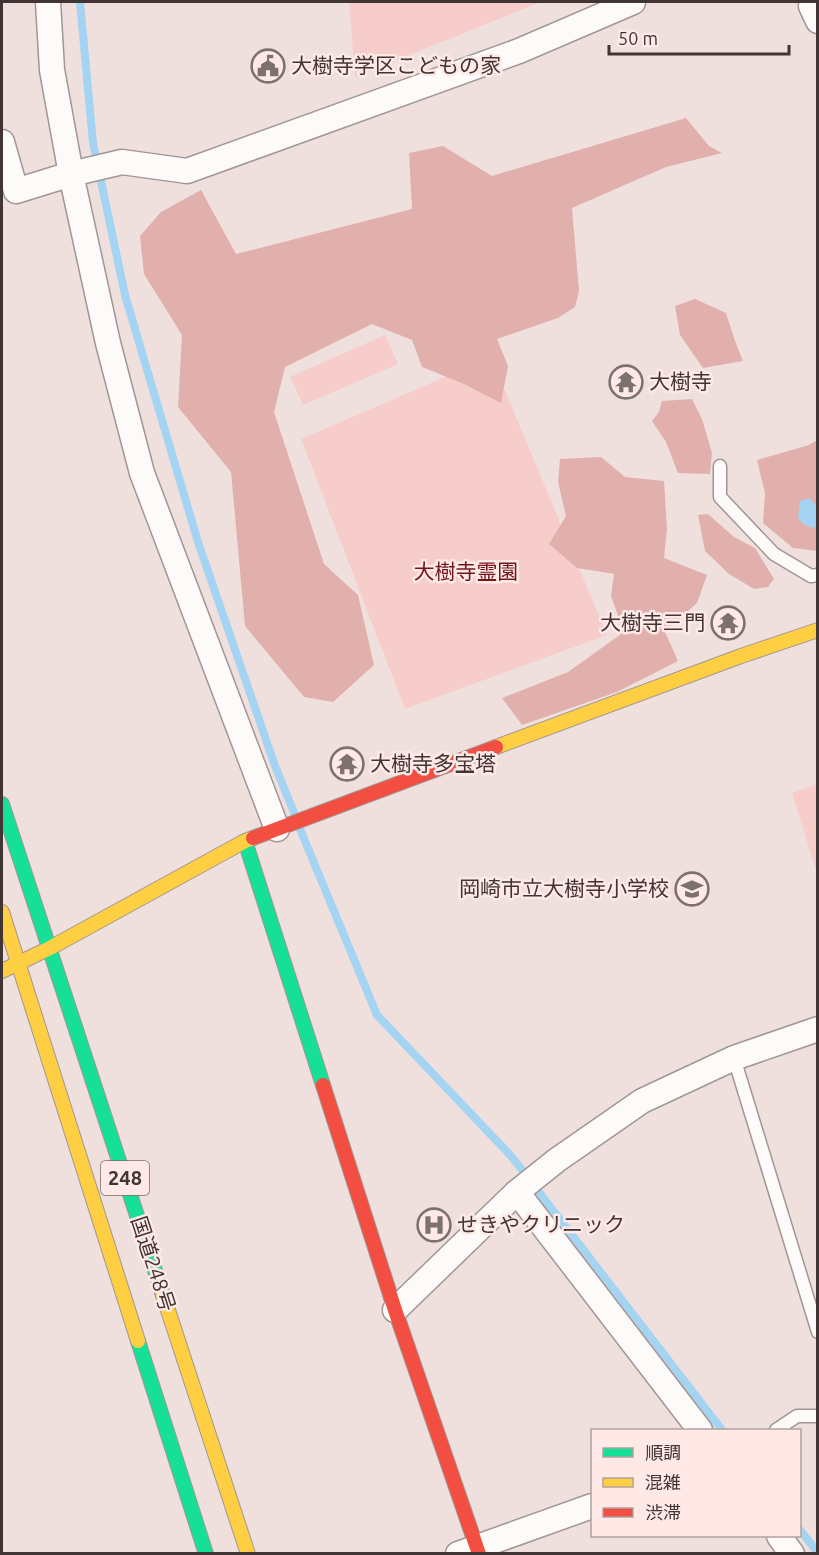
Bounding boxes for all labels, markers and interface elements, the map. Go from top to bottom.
scale bar [609,18,789,56]
text: 50 m [618,28,658,48]
public building icon: 大樹寺学区こどもの家 [250,48,286,84]
place label: 大樹寺学区こどもの家 [291,53,501,77]
temple icon: 大樹寺 [608,364,644,400]
place label: 大樹寺 [649,369,712,393]
park label: 大樹寺霊園 [414,559,519,583]
temple icon: 大樹寺三門 [710,605,746,641]
place label: 大樹寺三門 [600,610,705,634]
temple icon: 大樹寺多宝塔 [329,746,365,782]
place label: 大樹寺多宝塔 [370,751,496,775]
school or university icon: 岡崎市立大樹寺小学校 [674,871,710,907]
place label: 岡崎市立大樹寺小学校 [459,876,669,900]
road number: 248 [101,1161,149,1195]
hospital icon: せきやクリニック [416,1207,452,1243]
place label: せきやクリニック [457,1212,625,1236]
street label: 国道248号 [127,1213,181,1314]
legend [591,1429,801,1537]
text: 順調 [645,1442,681,1462]
text: 混雑 [645,1472,681,1492]
text: 渋滞 [645,1502,681,1522]

